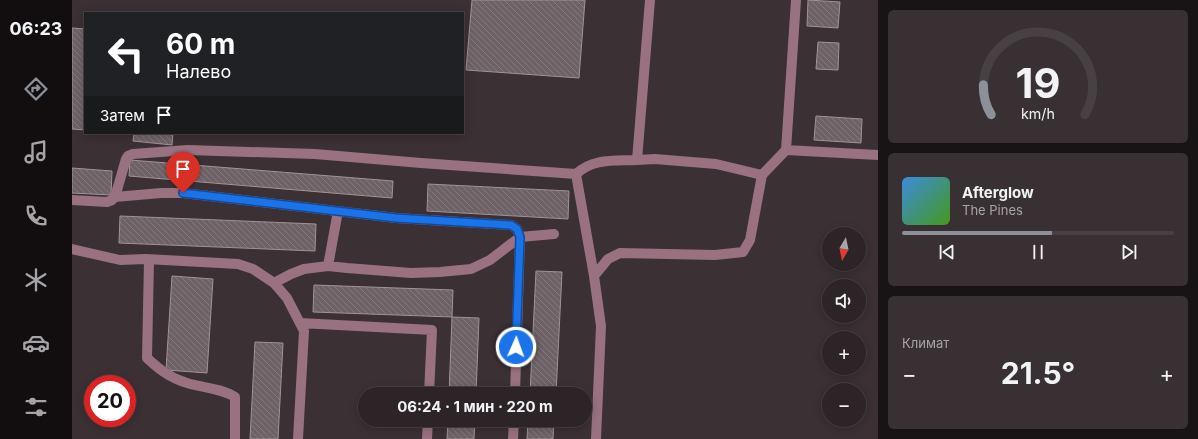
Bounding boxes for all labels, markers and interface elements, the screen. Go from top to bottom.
text: 06:23 [10,18,62,39]
text: 60 m [166,27,235,61]
icon: left [100,28,152,80]
text: 19 [1016,57,1060,107]
text: Налево [166,61,231,82]
icon: directions [22,75,50,103]
icon: arrive [153,104,175,126]
text: km/h [1021,104,1055,121]
text: Затем [100,106,145,125]
icon: music [22,138,50,166]
pin [166,152,200,193]
icon: arrive [172,158,194,180]
text: Afterglow [962,183,1034,202]
icon: phone [22,202,50,230]
text: The Pines [962,202,1023,218]
north arrow [822,227,866,271]
map controls [822,227,866,427]
icon: previous [936,241,958,263]
icon: pause [1027,241,1049,263]
icon: next [1118,241,1140,263]
icon: climate [22,266,50,294]
button: sound [822,279,866,323]
position arrow [495,326,537,368]
icon: car [22,329,50,357]
button: + [822,331,866,375]
text: Климат [902,335,949,351]
text: 21.5° [1001,355,1075,391]
text: − [902,361,917,387]
text: + [1159,361,1174,387]
speed limit sign: 20 [84,375,136,427]
button: − [822,383,866,427]
icon: filters [22,393,50,421]
text: 06:24 · 1 мин · 220 m [397,397,553,416]

